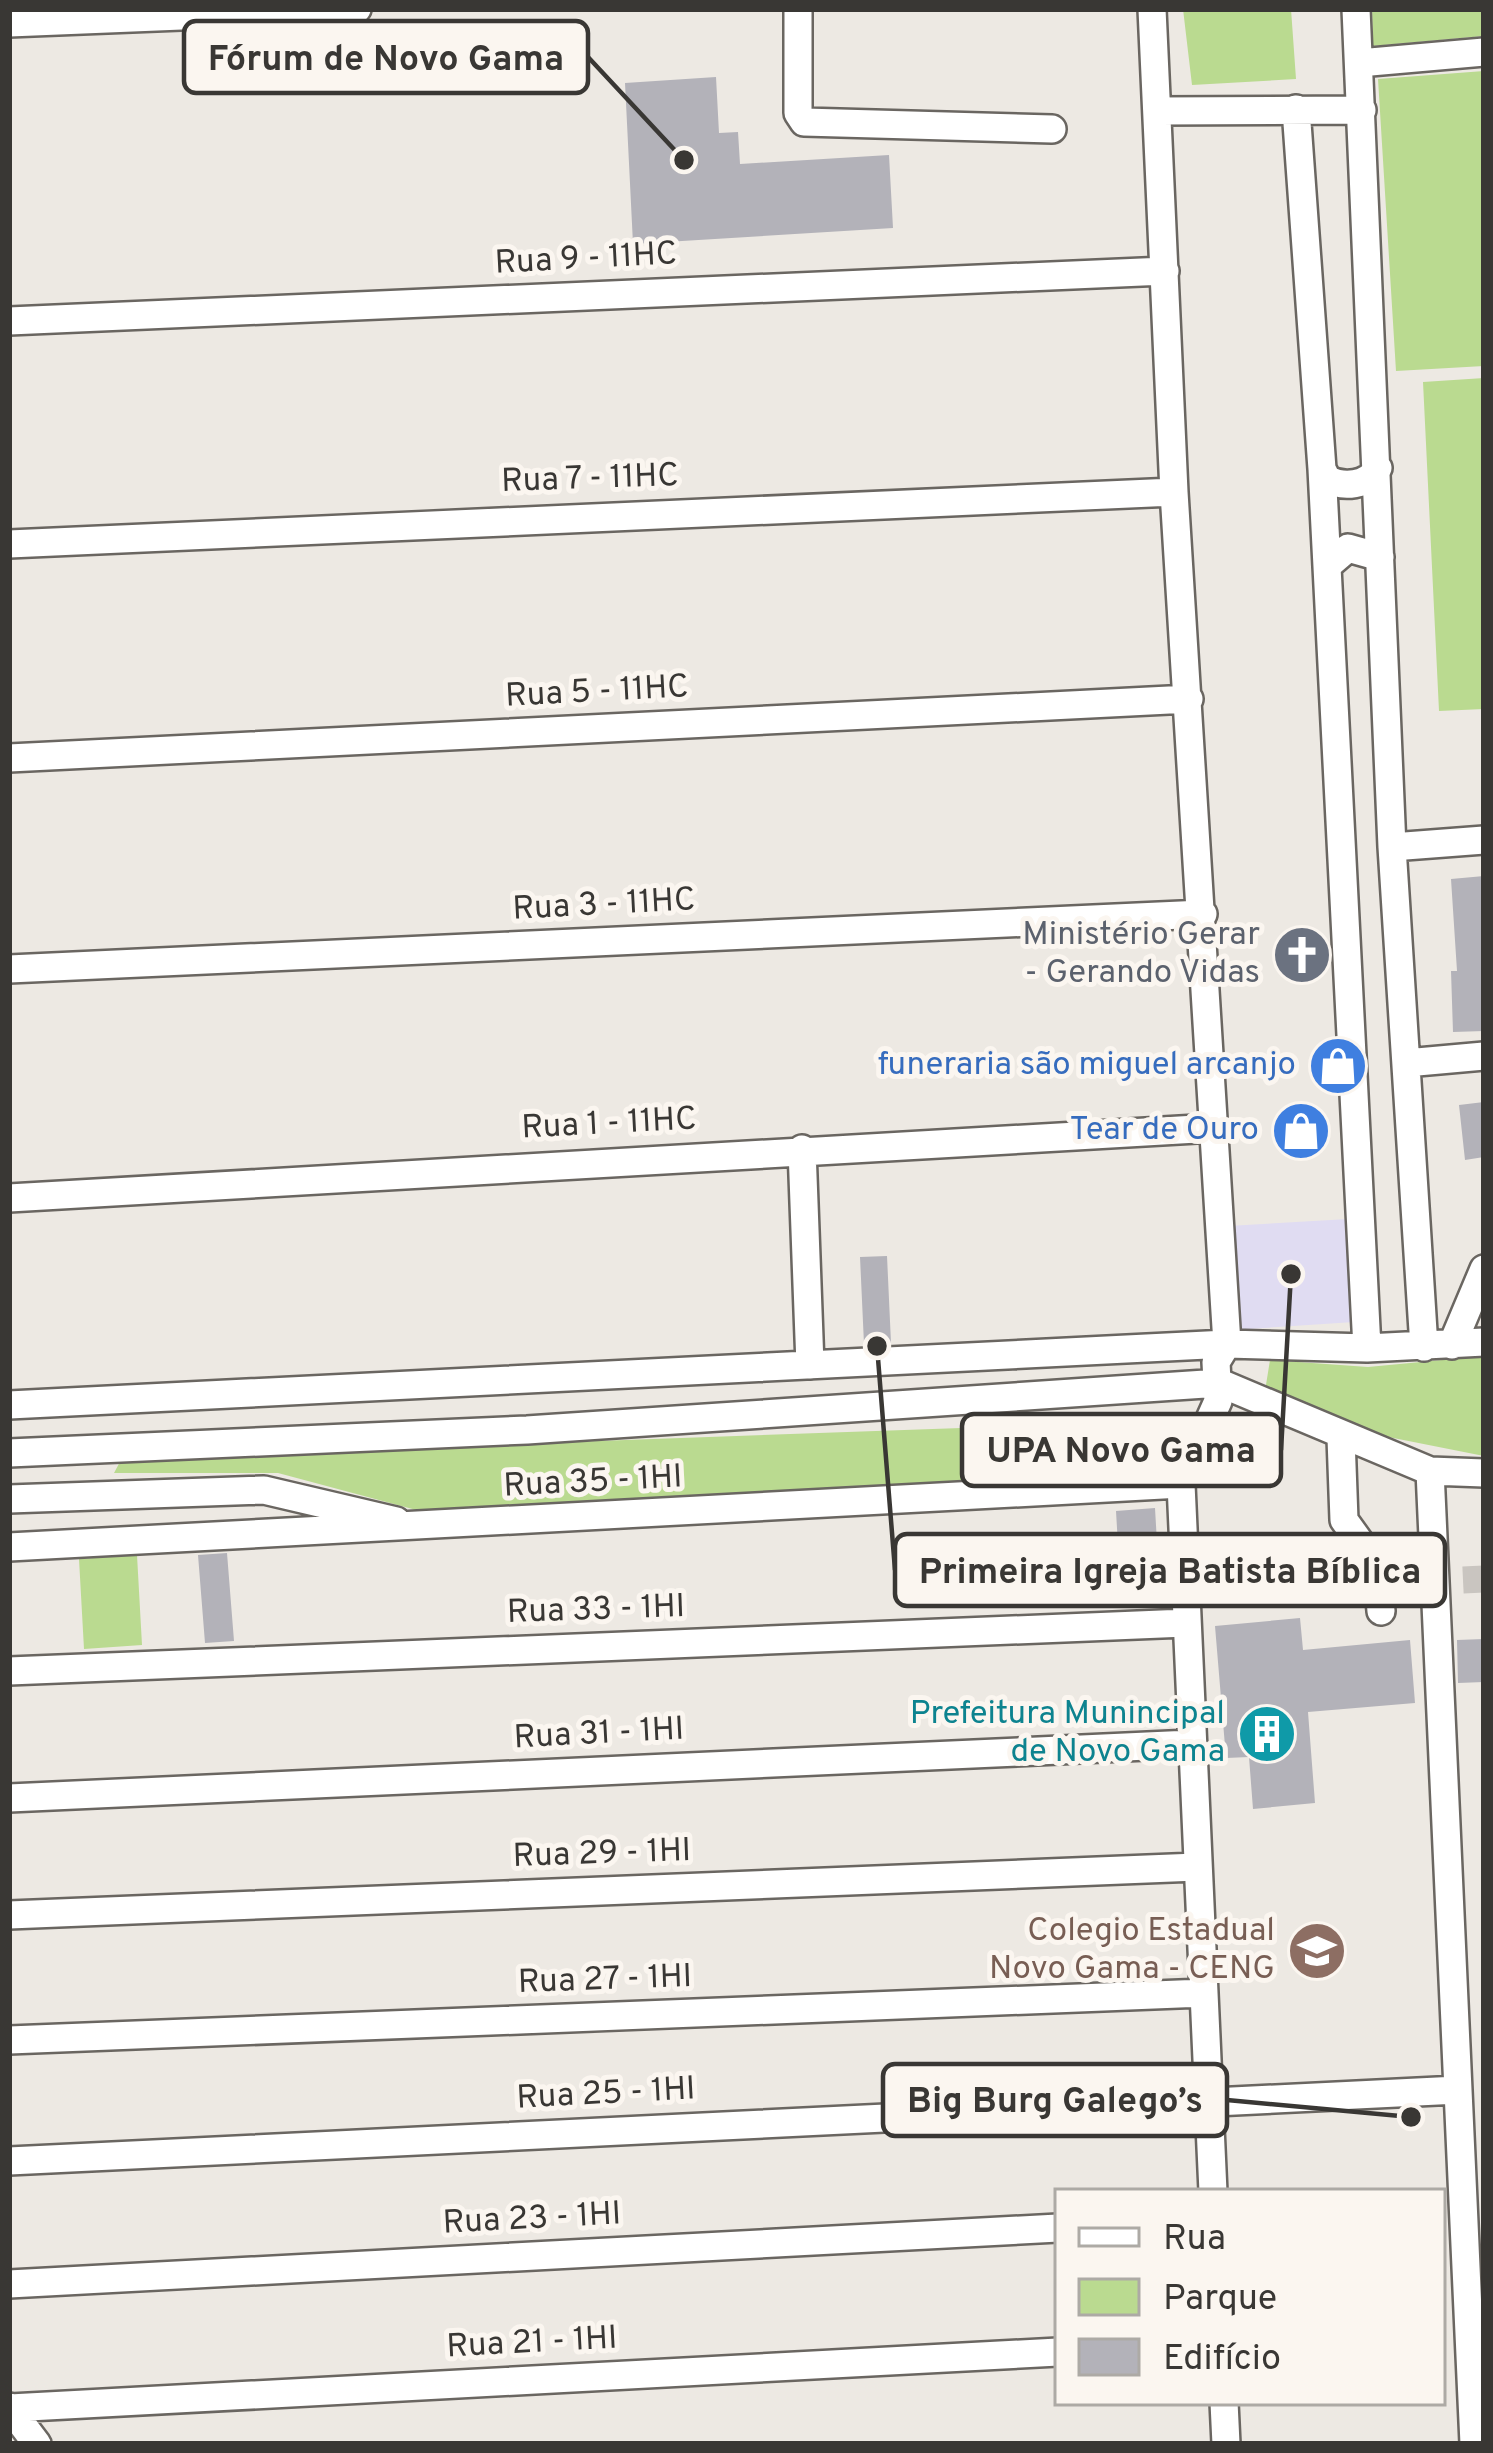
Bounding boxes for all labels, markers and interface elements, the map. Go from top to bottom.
callout: Fórum de Novo Gama [184,21,588,93]
text: Fórum de Novo Gama [208,38,564,84]
street label: Rua 9 - 11HC [494,234,678,286]
street label: Rua 7 - 11HC [501,456,679,504]
street label: Rua 5 - 11HC [504,667,690,719]
street label: Rua 3 - 11HC [512,880,696,932]
place label: Ministério Gerar - Gerando Vidas [1022,915,1260,995]
church icon: Ministério Gerar - Gerando Vidas [1271,924,1333,986]
shop icon: funeraria são miguel arcanjo [1307,1035,1369,1097]
place label: funeraria são miguel arcanjo [877,1045,1296,1087]
street label: Rua 1 - 11HC [520,1099,698,1151]
shop icon: Tear de Ouro [1270,1100,1332,1162]
place label: Tear de Ouro [1069,1110,1259,1152]
callout: UPA Novo Gama [962,1414,1281,1486]
text: UPA Novo Gama [986,1430,1256,1476]
street label: Rua 35 - 1HI [503,1457,683,1509]
callout: Primeira Igreja Batista Bíblica [895,1534,1445,1606]
text: Primeira Igreja Batista Bíblica [919,1551,1421,1597]
street label: Rua 33 - 1HI [506,1587,686,1635]
place label: Prefeitura Munincipal de Novo Gama [910,1694,1225,1774]
building icon: Prefeitura Munincipal de Novo Gama [1236,1703,1298,1765]
street label: Rua 31 - 1HI [513,1710,685,1760]
street label: Rua 29 - 1HI [512,1831,692,1879]
place label: Colegio Estadual Novo Gama - CENG [989,1911,1275,1991]
school or university icon: Colegio Estadual Novo Gama - CENG [1286,1920,1348,1982]
street label: Rua 27 - 1HI [517,1957,693,2005]
callout: Big Burg Galego’s [883,2064,1227,2136]
street label: Rua 25 - 1HI [515,2069,697,2121]
text: Big Burg Galego’s [907,2080,1203,2126]
legend [1055,2189,1445,2405]
street label: Rua 23 - 1HI [442,2194,622,2246]
text: Rua [1163,2217,1226,2263]
text: Parque [1163,2277,1277,2323]
street label: Rua 21 - 1HI [445,2319,619,2369]
text: Edifício [1163,2337,1281,2383]

